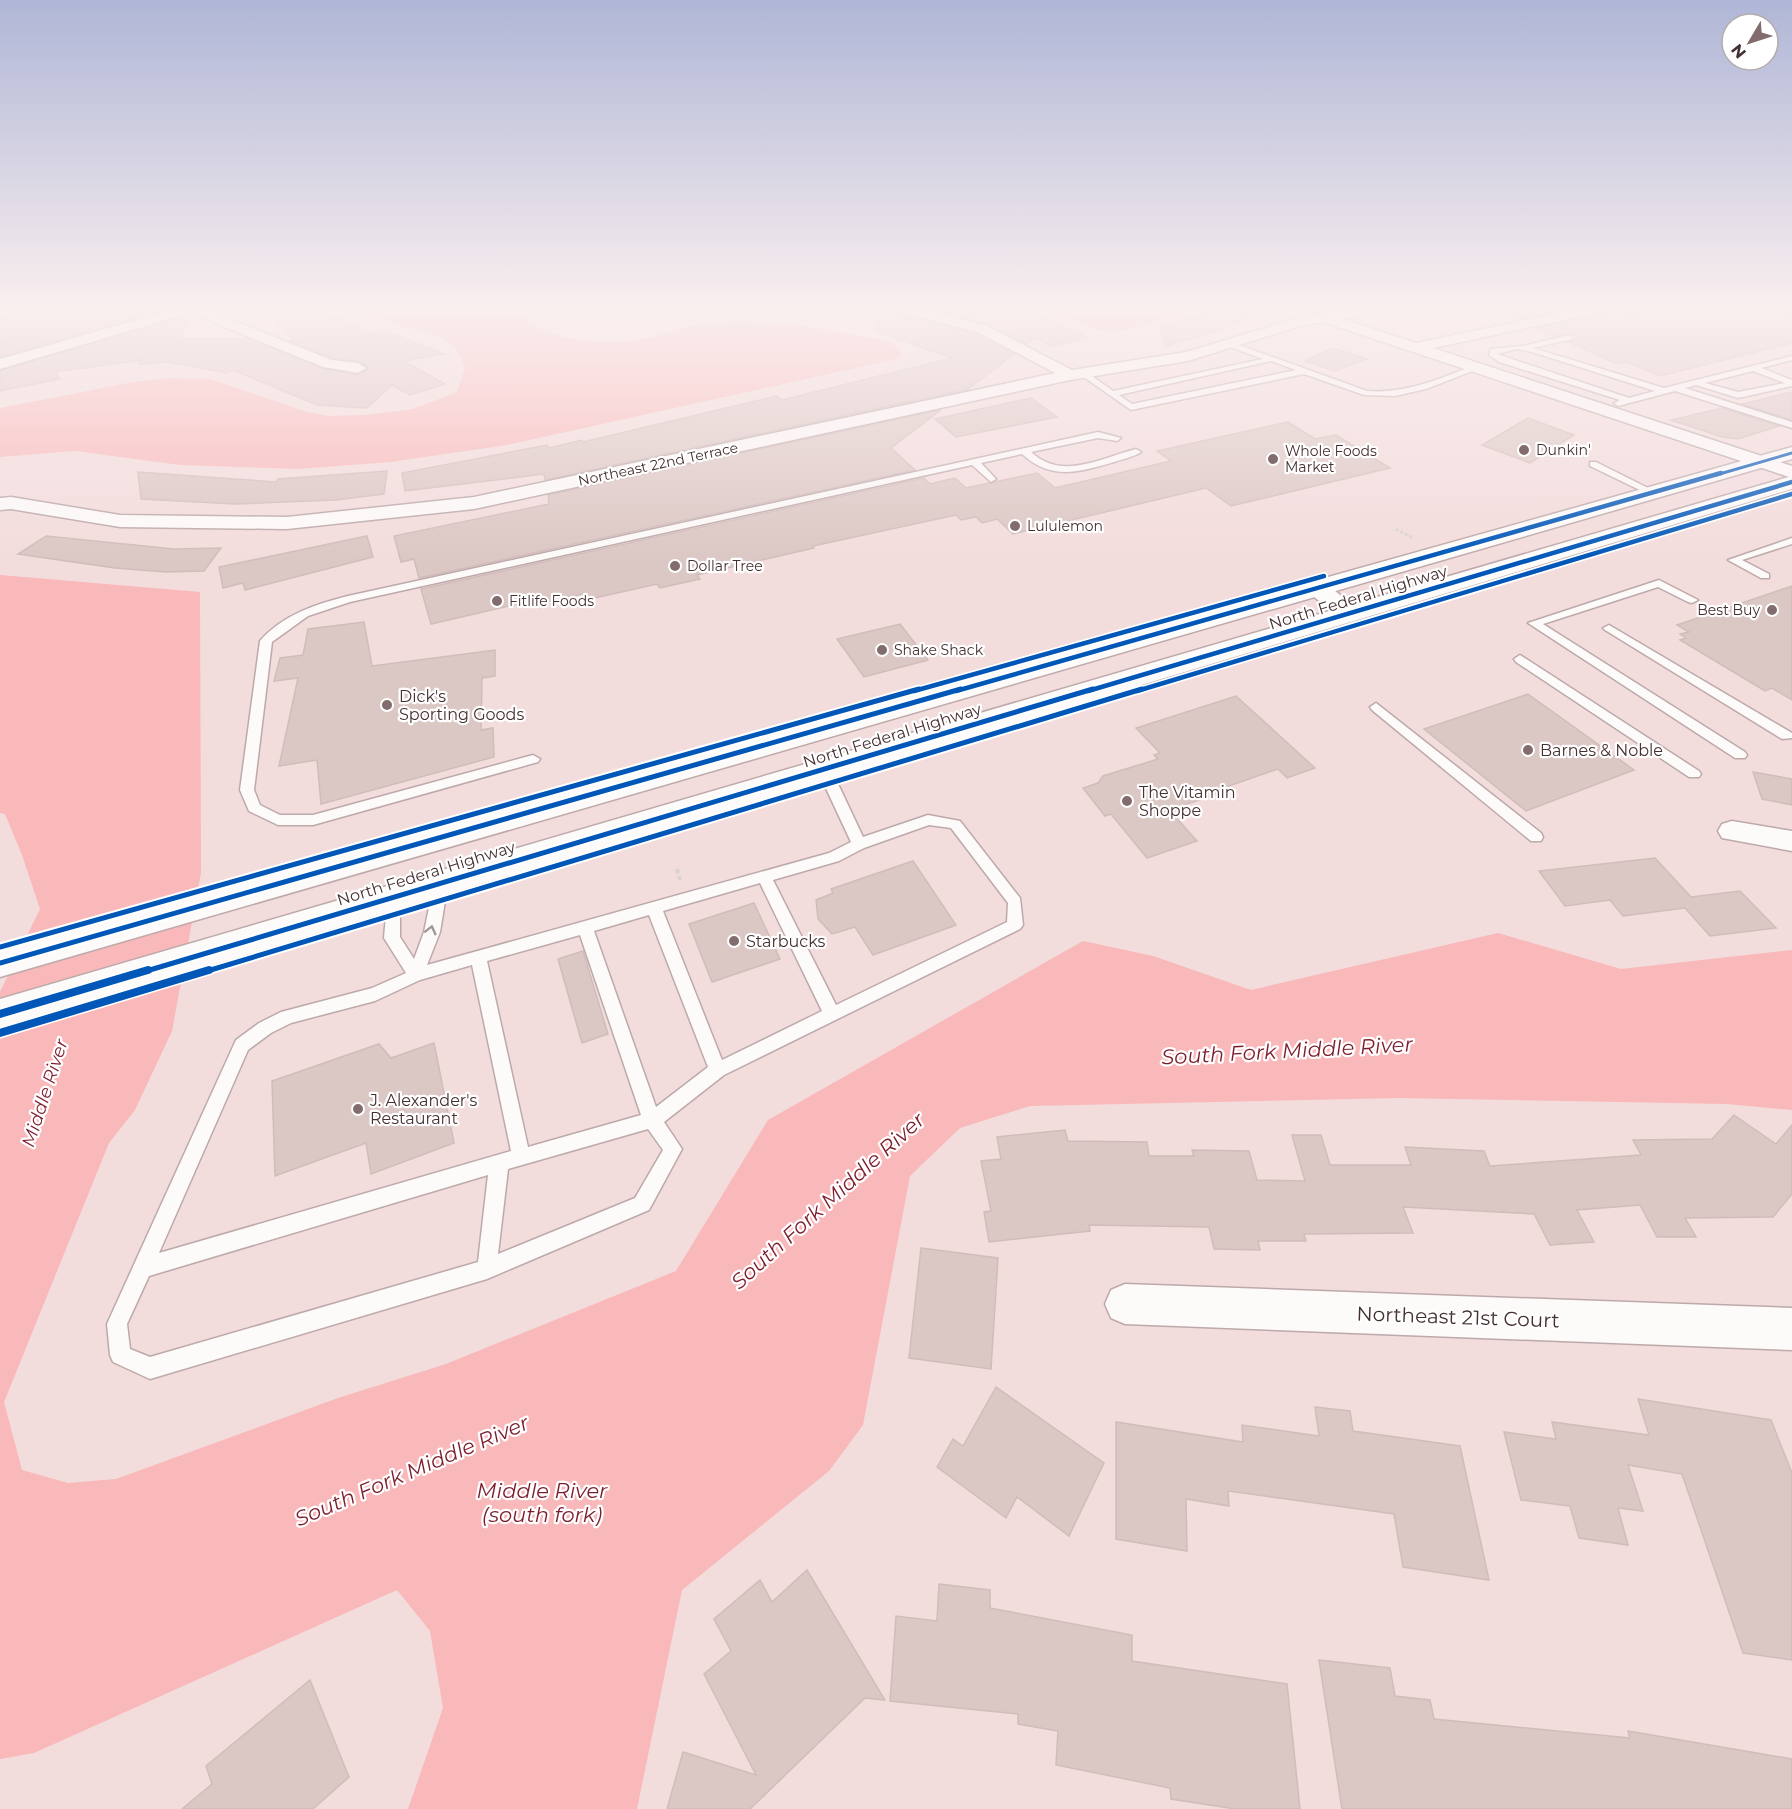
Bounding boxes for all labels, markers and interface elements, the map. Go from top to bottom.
north arrow [1720,12,1780,72]
text: N [1727,40,1750,62]
street label: Northeast 22nd Terrace [576,438,740,490]
place label: Dunkin' [1536,441,1591,459]
place label: Whole Foods Market [1285,442,1377,476]
marker: Dunkin' [1517,443,1531,457]
marker: Whole Foods Market [1266,452,1280,466]
place label: Lululemon [1027,517,1103,535]
marker: Lululemon [1008,519,1022,533]
place label: Dollar Tree [687,557,763,575]
marker: Dollar Tree [668,559,682,573]
street label: North Federal Highway [1267,561,1450,634]
place label: Fitlife Foods [509,592,594,610]
marker: Fitlife Foods [490,594,504,608]
place label: Best Buy [1697,601,1760,619]
marker: Best Buy [1765,603,1779,617]
place label: Shake Shack [894,641,984,659]
marker: Shake Shack [875,643,889,657]
place label: Dick's Sporting Goods [399,687,524,724]
marker: Dick's Sporting Goods [380,698,394,712]
street label: North Federal Highway [801,699,984,772]
place label: Barnes & Noble [1540,741,1663,760]
marker: Barnes & Noble [1521,743,1535,757]
place label: The Vitamin Shoppe [1139,783,1236,820]
marker: The Vitamin Shoppe [1120,794,1134,808]
street label: North Federal Highway [335,837,518,910]
one-way arrow [424,925,437,935]
place label: Starbucks [746,932,826,951]
marker: Starbucks [727,934,741,948]
water label: South Fork Middle River [1161,1031,1414,1070]
water label: Middle River [17,1035,73,1150]
place label: J. Alexander's Restaurant [369,1091,477,1128]
marker: J. Alexander's Restaurant [351,1102,365,1116]
water label: South Fork Middle River [726,1107,930,1294]
street label: Northeast 21st Court [1356,1301,1560,1333]
water label: South Fork Middle River [291,1410,533,1531]
water label: Middle River (south fork) [476,1478,608,1527]

